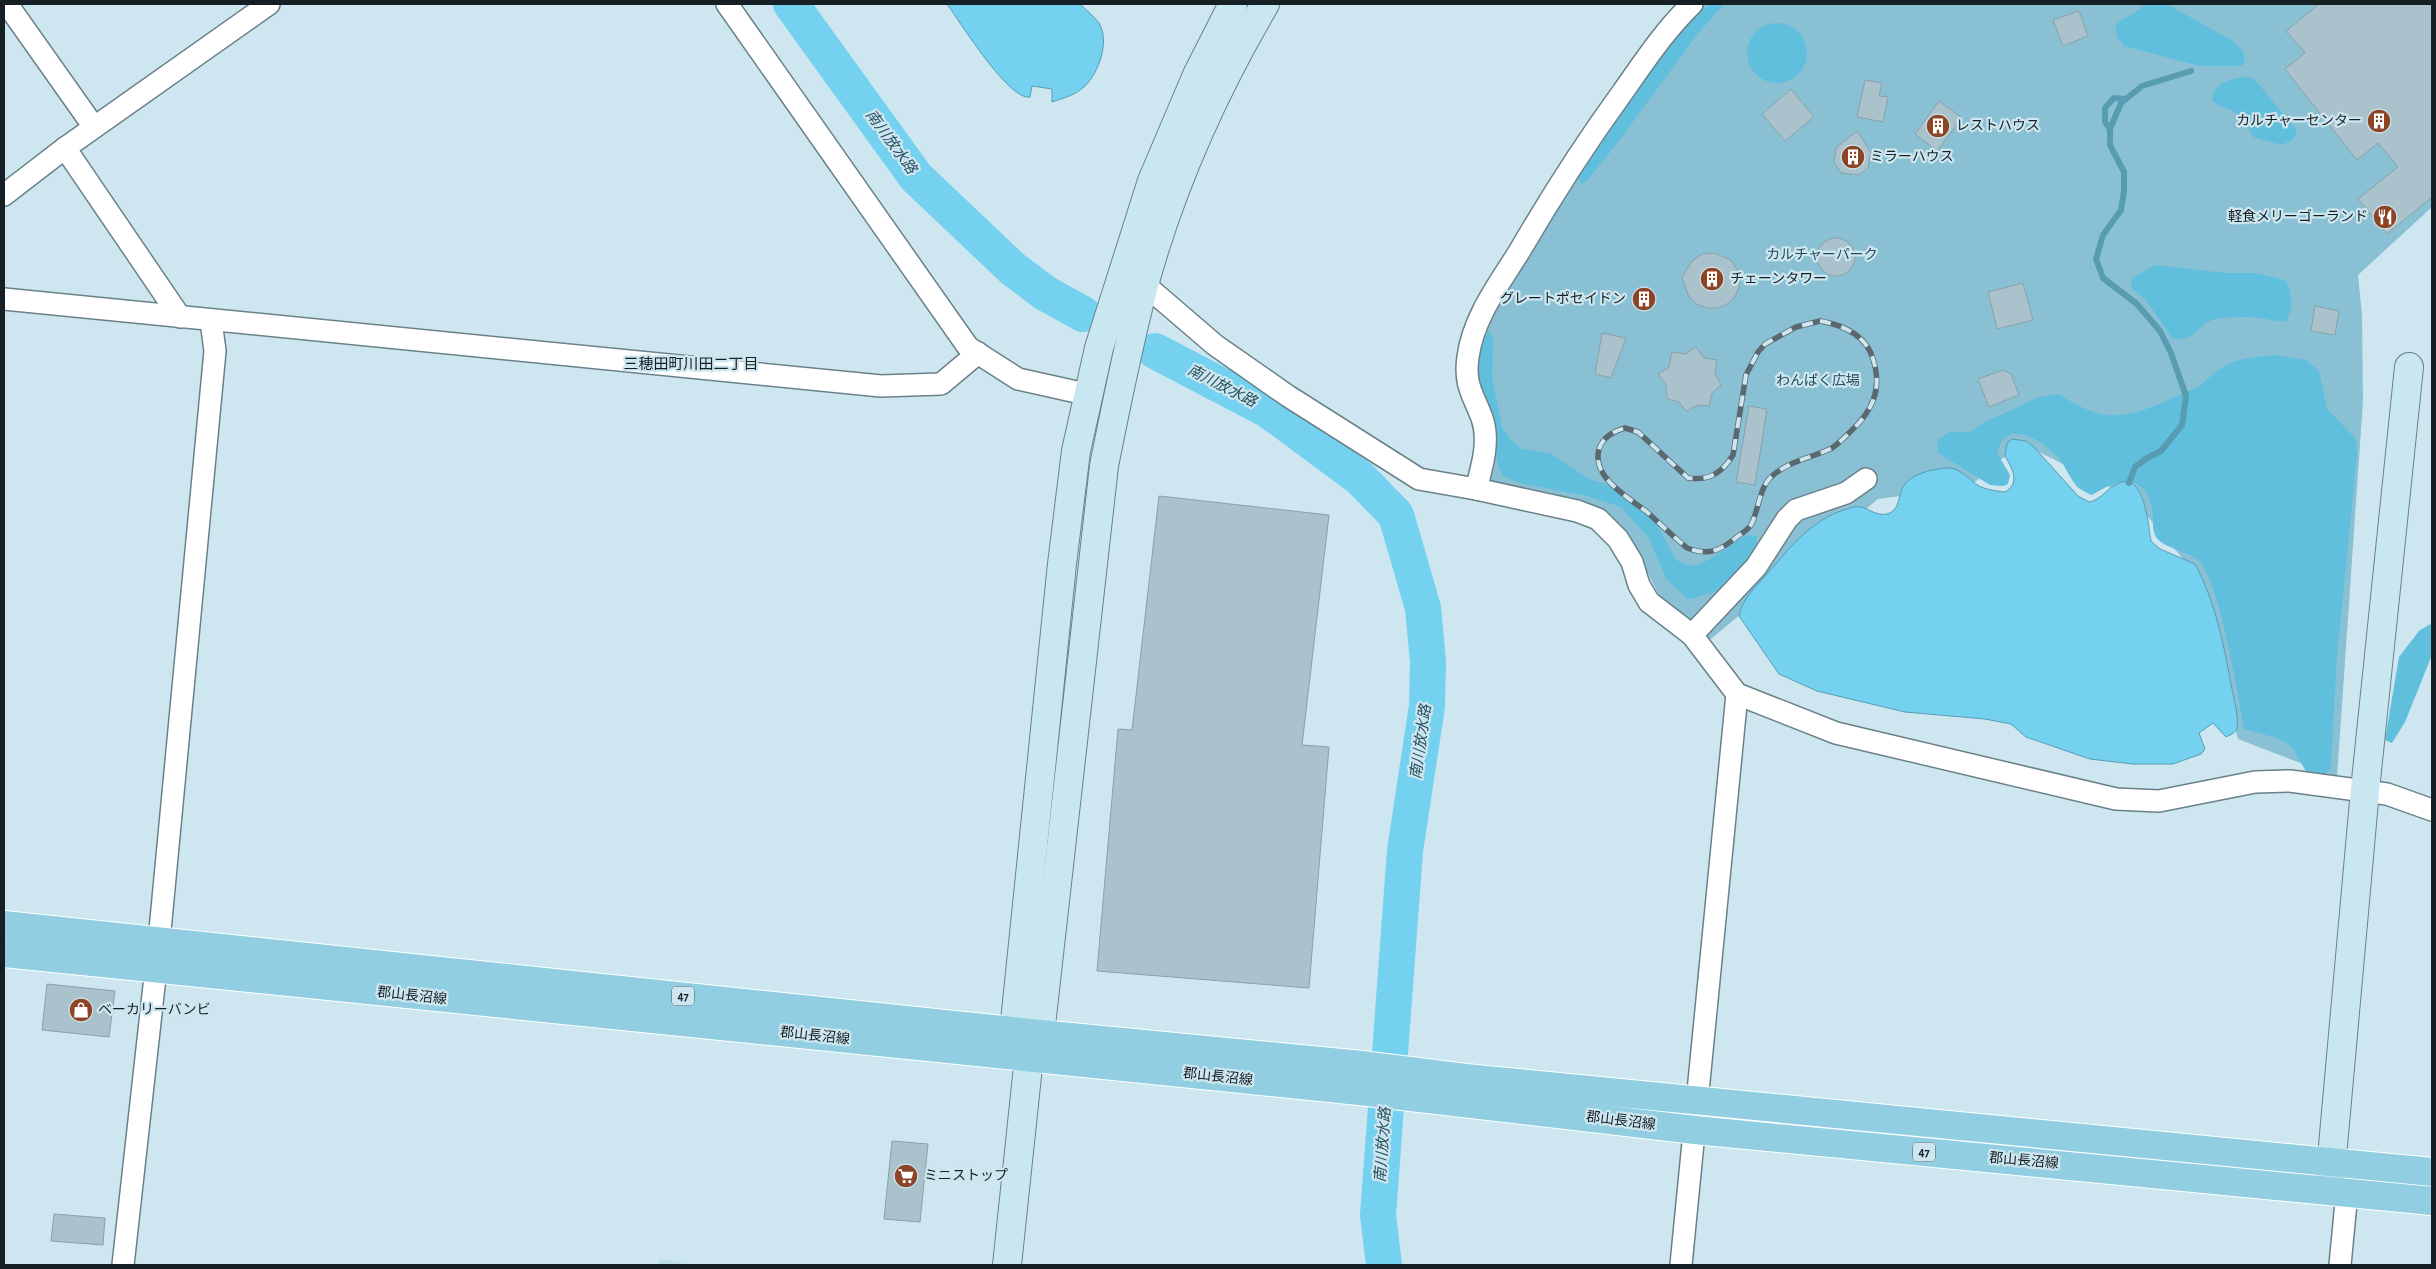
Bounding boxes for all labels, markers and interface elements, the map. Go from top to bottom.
water label: 南川放水路 [863,107,921,178]
building icon: カルチャーセンター [2366,108,2392,134]
building icon: レストハウス [1925,113,1951,139]
place label: カルチャーセンター [2236,113,2362,128]
place label: レストハウス [1956,119,2040,133]
building icon: ミラーハウス [1840,144,1866,170]
place label: ミラーハウス [1870,150,1954,164]
restaurant icon: 軽食メリーゴーランド [2372,204,2398,230]
place label: 軽食メリーゴーランド [2228,209,2368,224]
park label: カルチャーパーク [1766,247,1878,262]
building icon: チェーンタワー [1699,266,1725,292]
place label: チェーンタワー [1730,271,1827,286]
building icon: グレートポセイドン [1631,286,1657,312]
place label: グレートポセイドン [1500,291,1626,306]
district label: 三穂田町川田二丁目 [623,356,759,372]
water label: 南川放水路 [1185,361,1261,411]
park label: わんぱく広場 [1776,373,1860,388]
water label: 南川放水路 [1407,702,1434,780]
street label: 郡山長沼線 [376,984,448,1007]
road number: 47 [672,986,694,1006]
shop icon: ベーカリーバンビ [68,997,94,1023]
place label: ベーカリーバンビ [98,1002,211,1017]
street label: 郡山長沼線 [779,1024,851,1047]
street label: 郡山長沼線 [1182,1065,1254,1088]
water label: 南川放水路 [1372,1105,1393,1183]
street label: 郡山長沼線 [1585,1109,1657,1132]
road number: 47 [1913,1142,1935,1162]
street label: 郡山長沼線 [1989,1150,2060,1171]
supermarket icon: ミニストップ [893,1163,919,1189]
place label: ミニストップ [924,1168,1008,1183]

